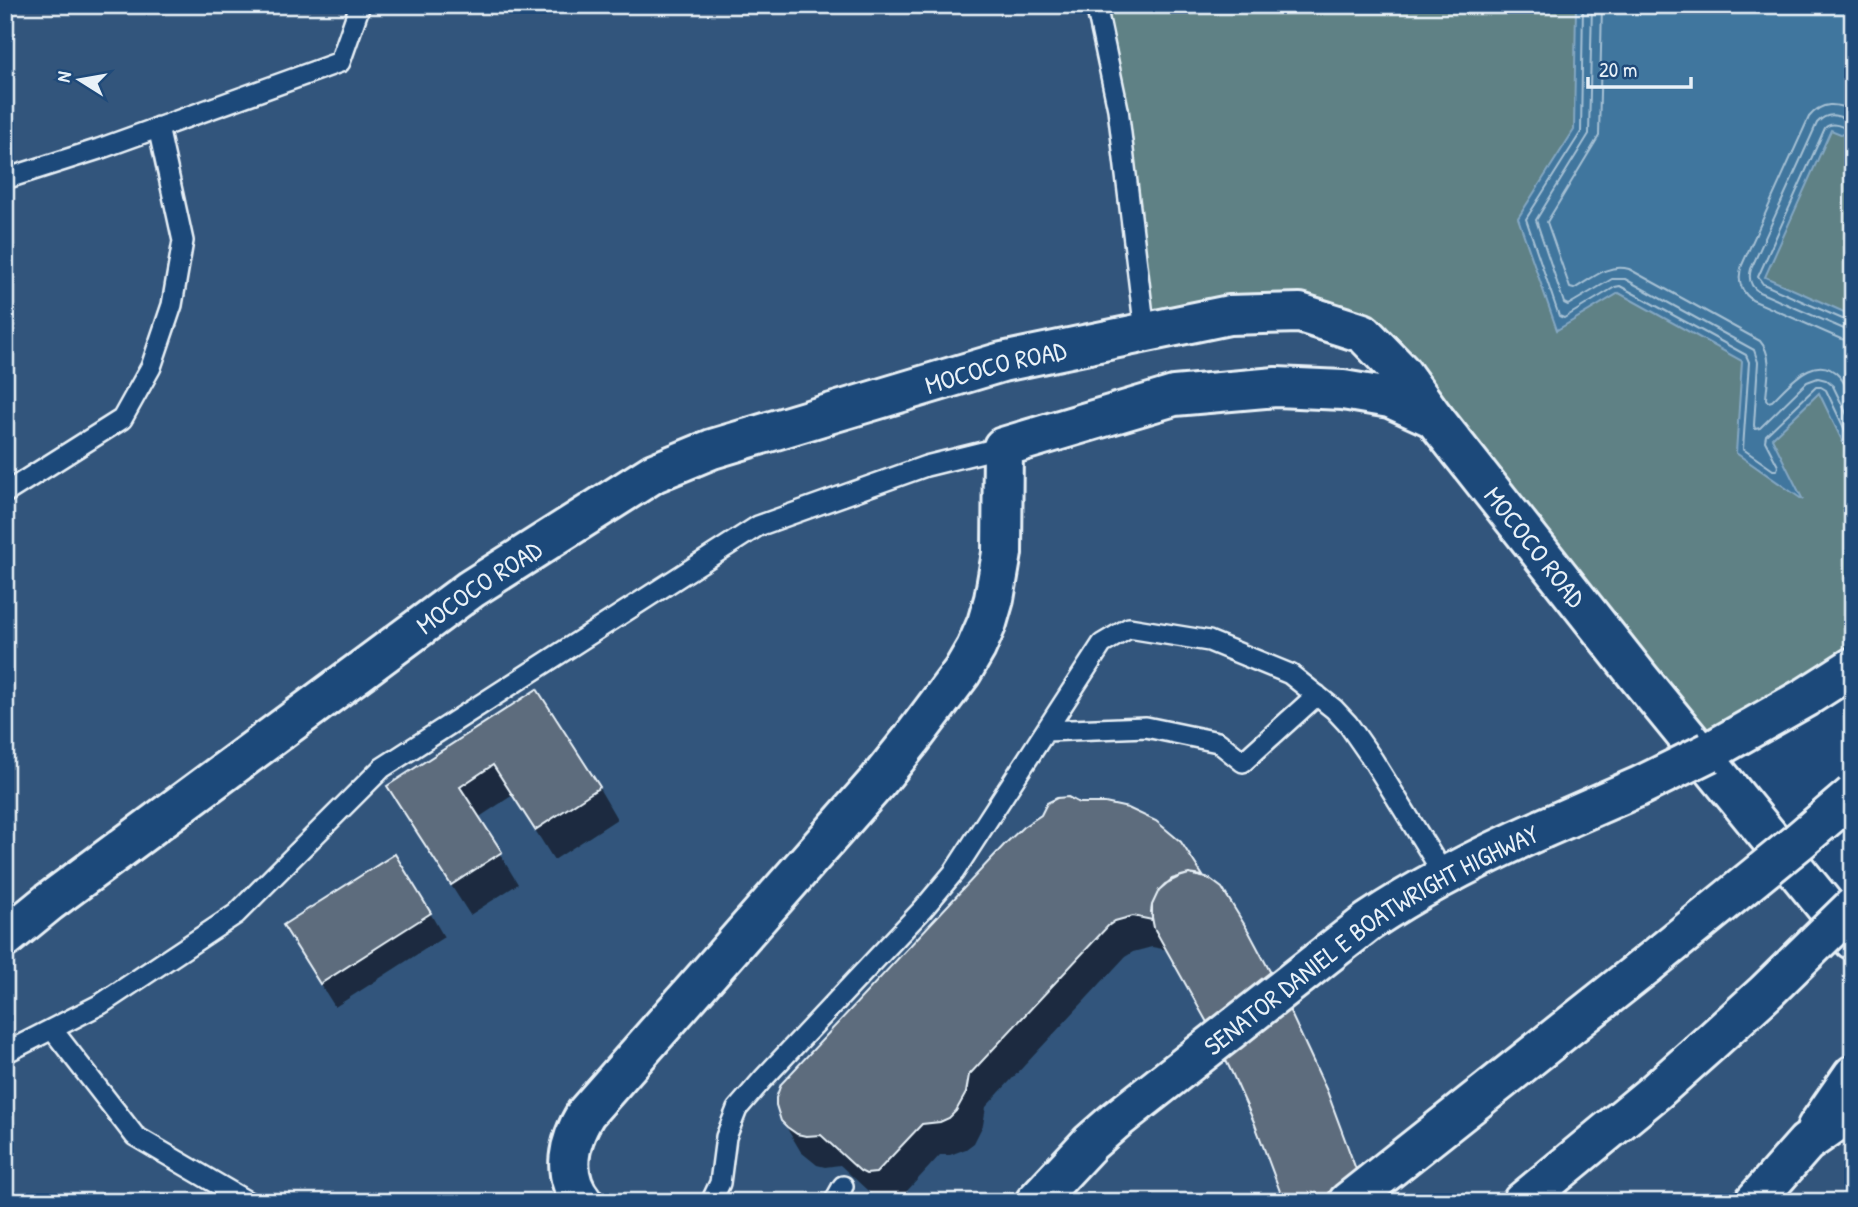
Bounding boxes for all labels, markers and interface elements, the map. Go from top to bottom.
north arrow [46,46,116,116]
scale bar [1588,46,1692,90]
text: 20 m [1599,55,1637,84]
text: N [50,69,77,84]
street label: MOCOCO ROAD [921,332,1070,402]
street label: MOCOCO ROAD [1477,479,1594,615]
street label: MOCOCO ROAD [409,531,549,642]
street label: SENATOR DANIEL E BOATWRIGHT HIGHWAY [1196,815,1544,1063]

